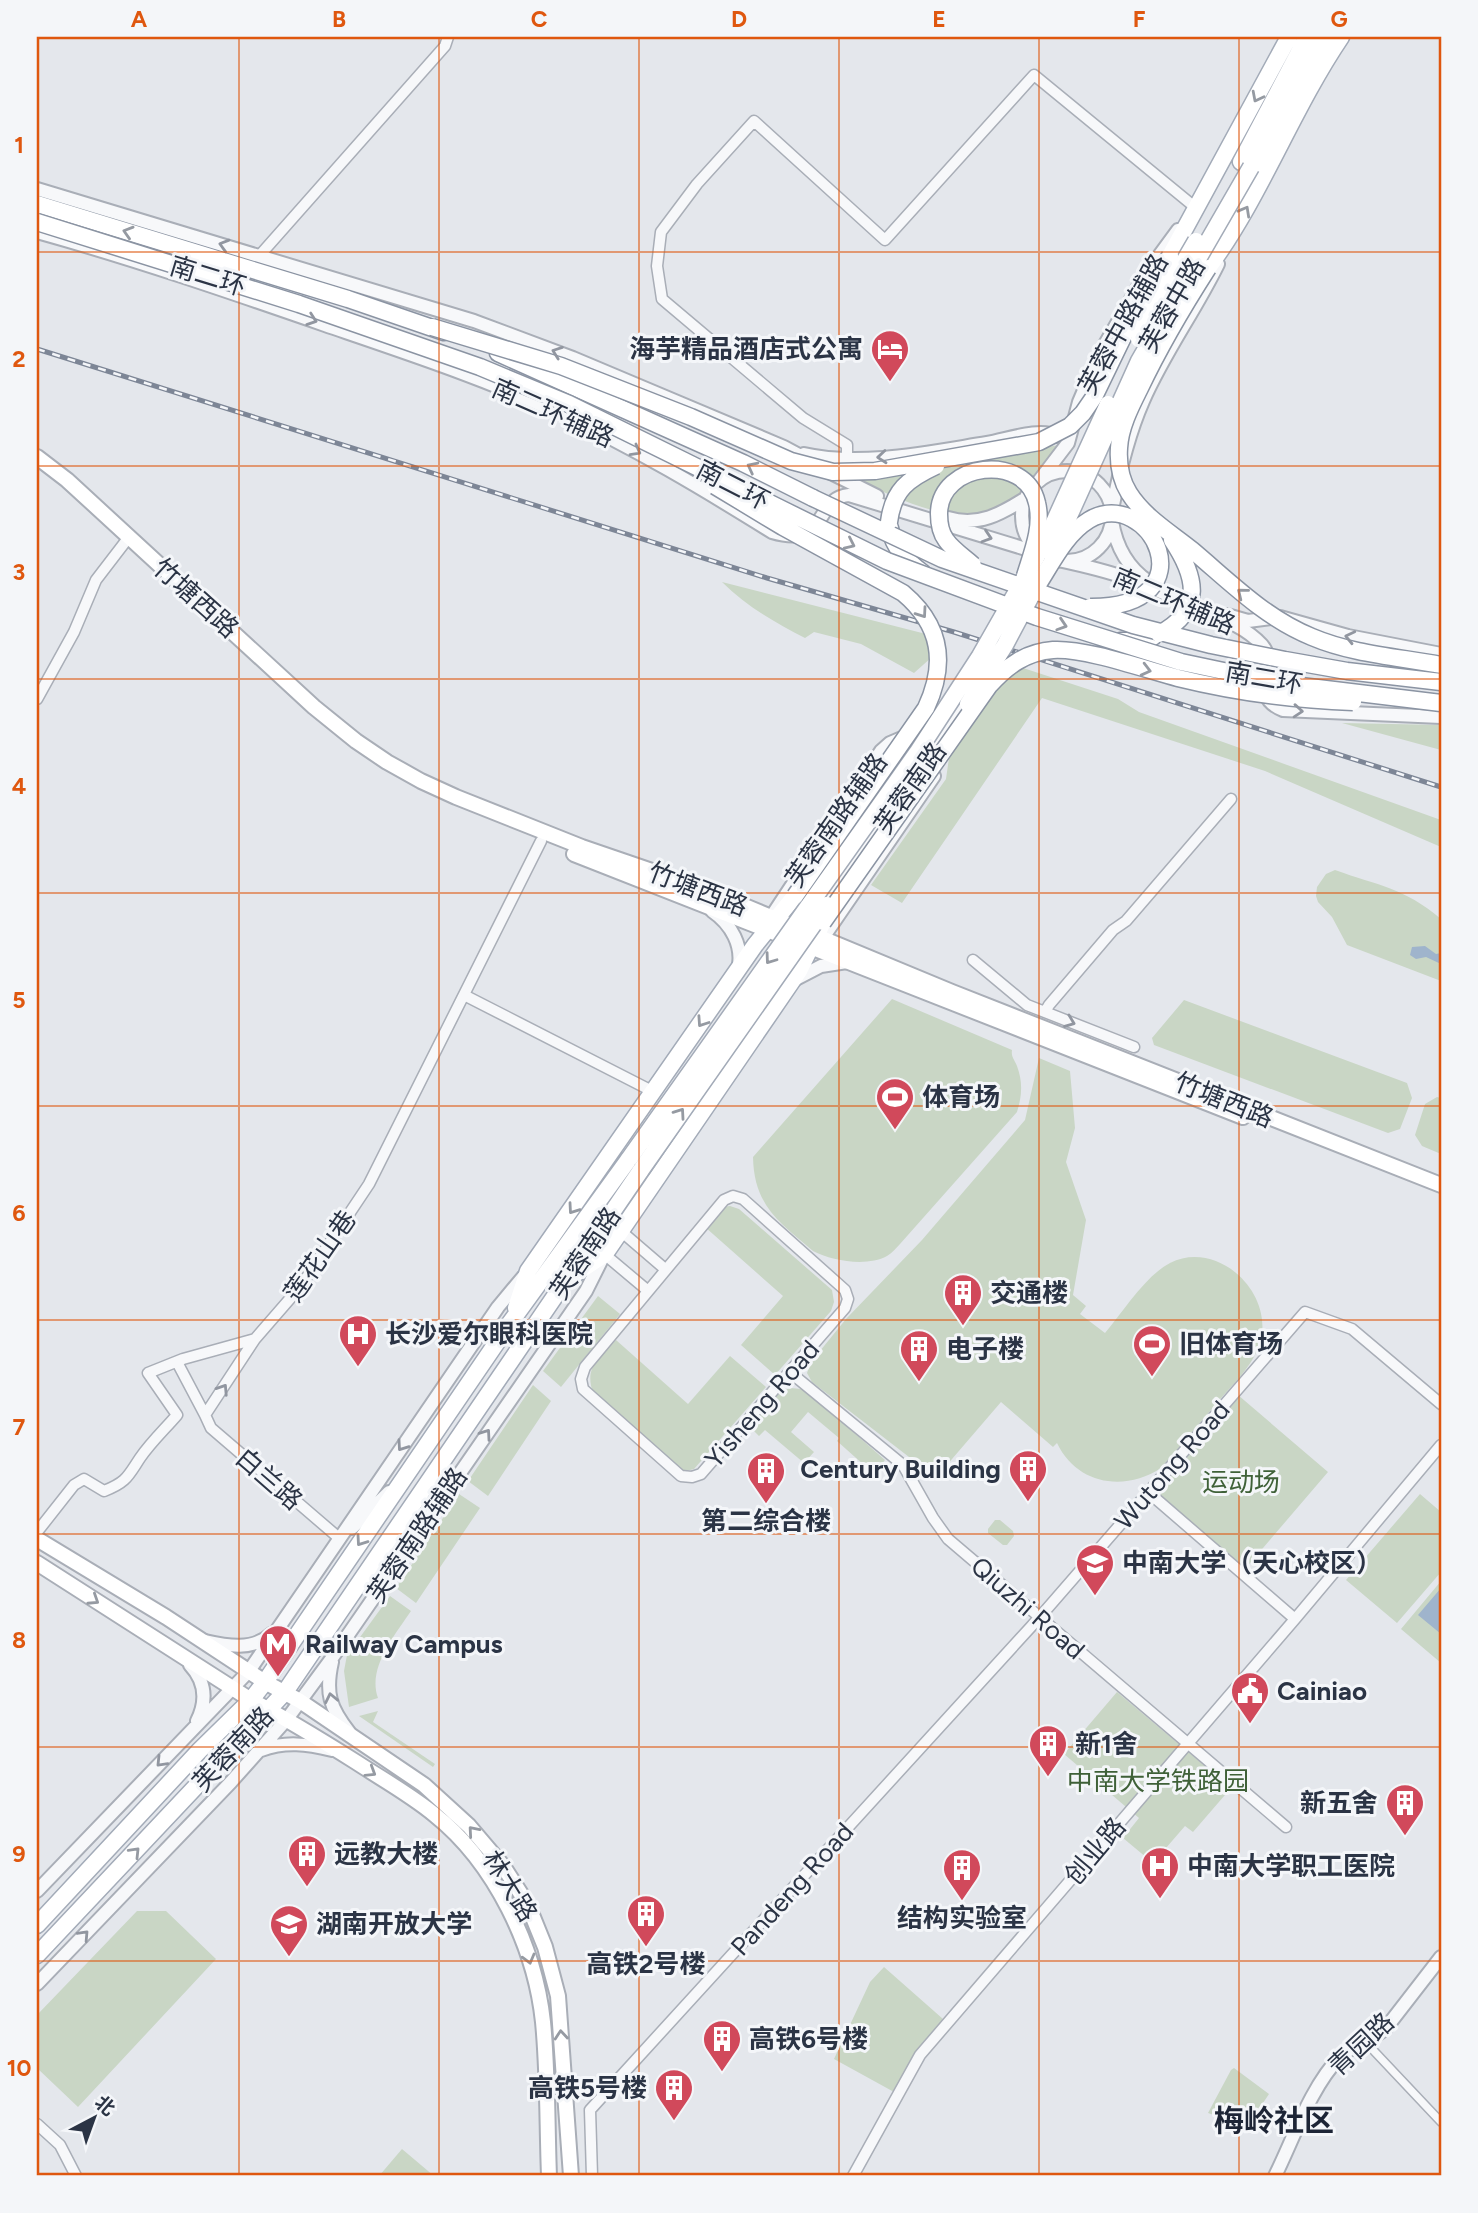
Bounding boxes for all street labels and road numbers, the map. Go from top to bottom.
street label: 芙蓉中路辅路 [1071,248,1175,400]
street label: 南二环 [166,249,250,303]
street label: 芙蓉中路 [1132,252,1212,358]
street label: 南二环辅路 [487,372,619,454]
street label: 南二环 [691,453,775,517]
street label: 竹塘西路 [147,551,245,645]
street label: 南二环辅路 [1108,561,1240,641]
street label: 南二环 [1223,655,1305,701]
street label: 芙蓉南路 [867,736,953,840]
street label: 芙蓉南路辅路 [778,747,894,893]
street label: 竹塘西路 [644,855,752,923]
street label: 竹塘西路 [1170,1066,1278,1134]
street label: 芙蓉南路 [543,1201,627,1305]
street label: 莲花山巷 [277,1204,363,1308]
street label: Yisheng Road [698,1334,826,1474]
street label: Wutong Road [1107,1394,1237,1536]
street label: 白兰路 [229,1441,309,1517]
street label: 芙蓉南路辅路 [360,1461,474,1609]
street label: Qiuzhi Road [965,1550,1091,1666]
street label: 芙蓉南路 [186,1700,280,1798]
street label: 创业路 [1058,1811,1132,1891]
street label: Pandeng Road [724,1816,860,1962]
street label: 林大路 [476,1844,544,1928]
street label: 青园路 [1322,2006,1400,2082]

